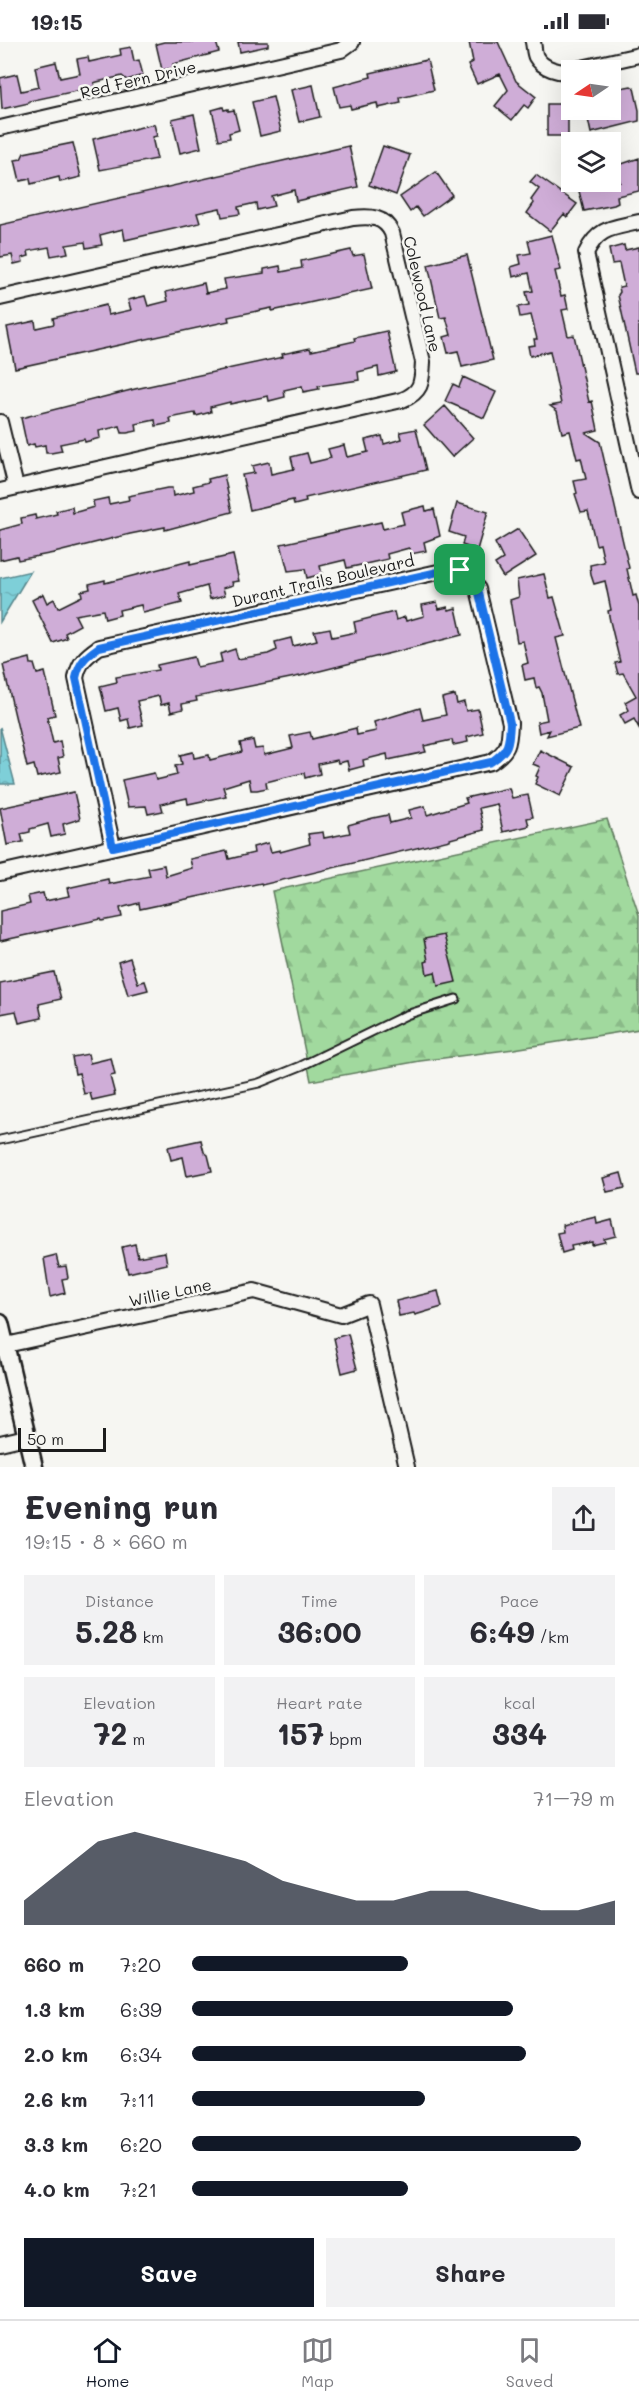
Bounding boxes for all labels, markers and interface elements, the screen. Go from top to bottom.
text: 19:15 [30,7,83,36]
street label: Red Fern Drive [78,55,198,103]
north arrow [561,60,621,120]
map controls [561,60,621,192]
button: layers [561,132,621,192]
street label: Colewood Lane [399,234,447,354]
pin [434,544,485,595]
street label: Durant Trails Boulevard [230,549,416,611]
icon: arrive [443,553,476,586]
street label: Willie Lane [127,1273,213,1311]
scale bar [18,1425,106,1452]
text: 50 m [27,1428,64,1449]
text: Evening run [24,1484,218,1527]
button: share [552,1487,615,1550]
text: 19:15 · 8 × 660 m [24,1528,188,1554]
text: Distance [85,1590,154,1611]
text: Time [301,1590,338,1611]
text: Pace [500,1590,539,1611]
text: 5.28 [75,1611,137,1651]
text: 36:00 [277,1611,362,1651]
text: 6:49 [470,1611,534,1651]
text: km [137,1626,164,1647]
text: /km [534,1626,569,1647]
text: Elevation [84,1692,155,1713]
text: Heart rate [276,1692,363,1713]
text: kcal [504,1692,535,1713]
text: 72 [94,1713,127,1753]
text: 157 [277,1713,324,1753]
text: 334 [492,1713,547,1753]
text: m [127,1728,145,1749]
text: bpm [324,1728,362,1749]
text: Elevation [24,1785,114,1811]
text: 71–79 m [533,1785,615,1811]
text: 660 m [24,1951,84,1977]
text: 7:20 [120,1951,161,1977]
text: 1.3 km [24,1996,85,2022]
text: 6:39 [120,1996,162,2022]
text: 2.0 km [24,2041,88,2067]
text: 6:34 [120,2041,162,2067]
text: 2.6 km [24,2086,87,2112]
text: 7:11 [120,2086,155,2112]
text: 3.3 km [24,2131,88,2157]
text: 6:20 [120,2131,162,2157]
text: 4.0 km [24,2176,90,2202]
text: 7:21 [120,2176,157,2202]
button: Save [24,2238,314,2307]
button: Share [326,2238,615,2307]
tab: Home [86,2334,129,2391]
tab: Map [301,2334,334,2391]
tab: Saved [506,2334,553,2391]

